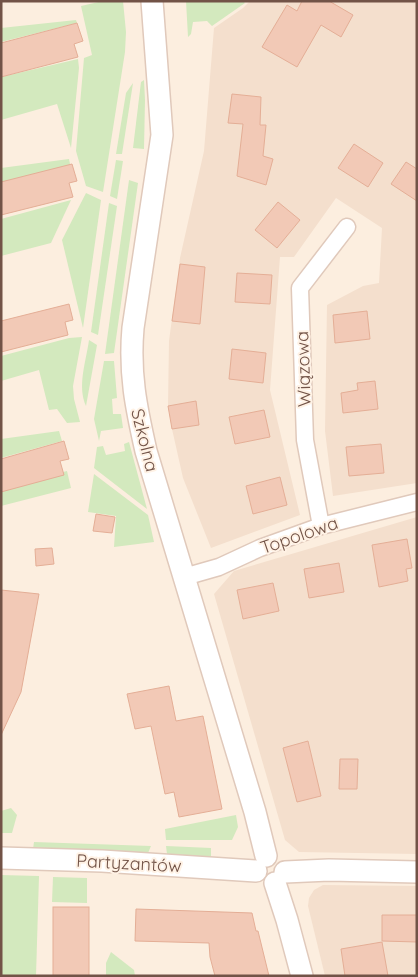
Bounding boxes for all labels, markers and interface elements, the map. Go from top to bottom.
street label: Wiązowa [290,331,316,407]
street label: Szkolna [126,406,164,474]
street label: Topolowa [257,511,341,559]
street label: Partyzantów [76,849,182,877]

